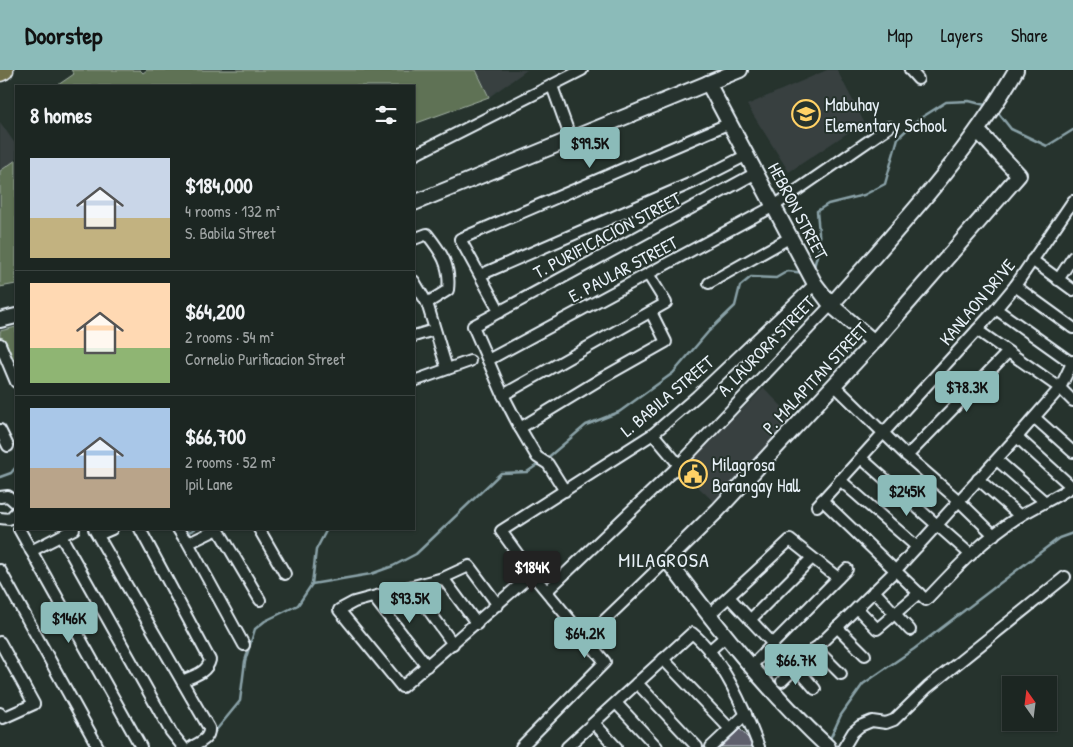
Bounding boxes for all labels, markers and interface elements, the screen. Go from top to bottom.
text: Doorstep [25,19,102,51]
text: Map [887,23,913,48]
text: Layers [941,23,983,48]
text: Share [1011,23,1048,48]
place label: Mabuhay Elementary School [825,92,947,138]
school or university icon: Mabuhay Elementary School [791,99,821,129]
text: 8 homes [30,101,92,130]
icon: filters [372,101,400,129]
pin: $99.5K [549,126,631,169]
text: $99.5K [571,132,609,154]
street label: HEBRON STREET [762,158,834,264]
text: $184,000 [185,171,253,200]
icon: home [70,178,130,238]
street label: T. PURIFICACION STREET [529,185,686,285]
text: 4 rooms · 132 m² [185,200,280,222]
text: S. Babila Street [185,222,275,244]
street label: E. PAULAR STREET [564,229,682,308]
street label: KANLAON DRIVE [933,253,1021,351]
street label: A. LAURORA STREET [712,290,821,402]
text: $64,200 [185,297,245,326]
icon: home [70,303,130,363]
street label: P. MALAPITAN STREET [757,316,874,439]
text: 2 rooms · 54 m² [185,326,274,348]
text: Cornelio Purificacion Street [185,348,345,370]
street label: L. BABILA STREET [615,349,719,442]
pin: $78.3K [926,370,1008,413]
text: $78.3K [946,376,988,398]
text: $66,700 [185,422,246,451]
icon: home [70,428,130,488]
text: 2 rooms · 52 m² [185,451,275,473]
place label: Milagrosa Barangay Hall [712,452,801,498]
public building icon: Milagrosa Barangay Hall [678,459,708,489]
text: Ipil Lane [185,473,233,495]
pin: $245K [872,474,942,517]
text: $245K [889,480,925,502]
district label: MILAGROSA [618,546,710,573]
pin: $184K [497,550,567,593]
text: $184K [514,556,550,578]
pin: $93.5K [369,582,451,624]
text: $93.5K [390,587,430,609]
pin: $146K [34,602,104,644]
text: $146K [52,607,86,629]
pin: $64.2K [544,616,626,659]
text: $64.2K [565,622,605,644]
pin: $66.7K [755,644,837,686]
text: $66.7K [776,649,816,671]
north arrow [1002,676,1058,731]
map controls [1002,676,1057,731]

